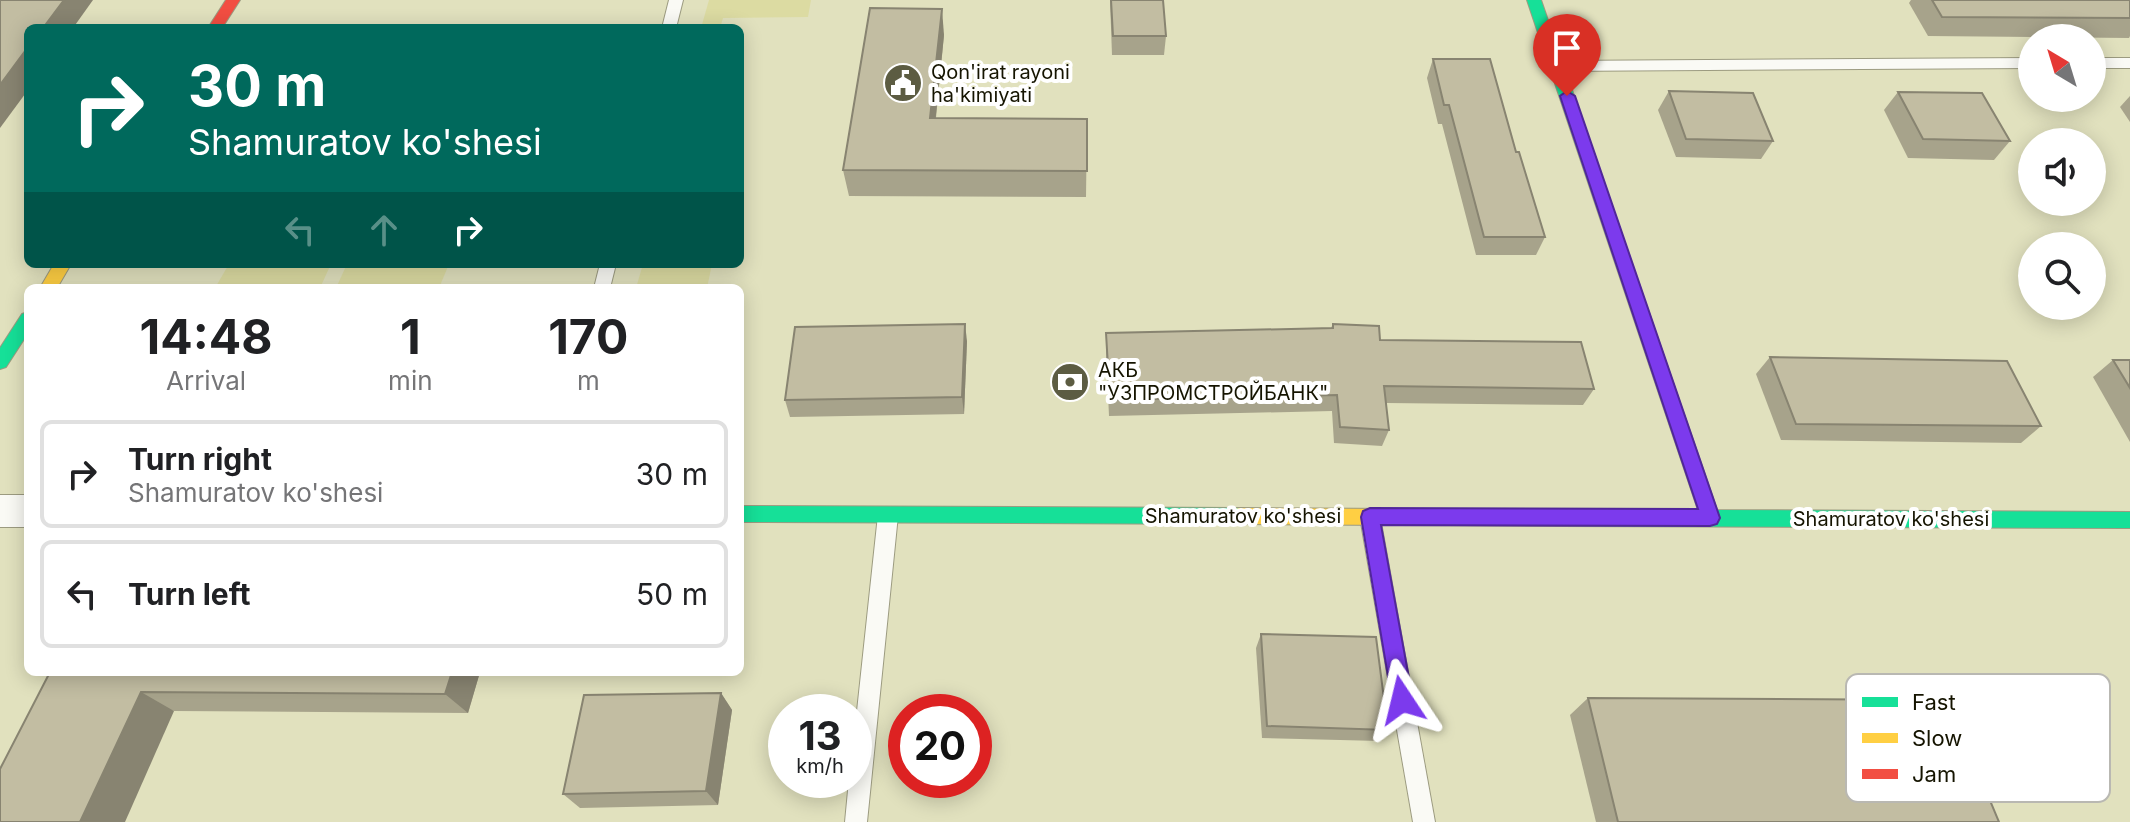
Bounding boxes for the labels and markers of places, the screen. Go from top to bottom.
pin [1533,14.0,1601,96]
place label: Qon'irat rayoni ha'kimiyati [931,60,1070,107]
public building icon: Qon'irat rayoni ha'kimiyati [882,62,924,104]
place label: АКБ "УЗПРОМСТРОЙБАНК" [1098,358,1328,405]
bank icon: АКБ "УЗПРОМСТРОЙБАНК" [1049,361,1091,403]

